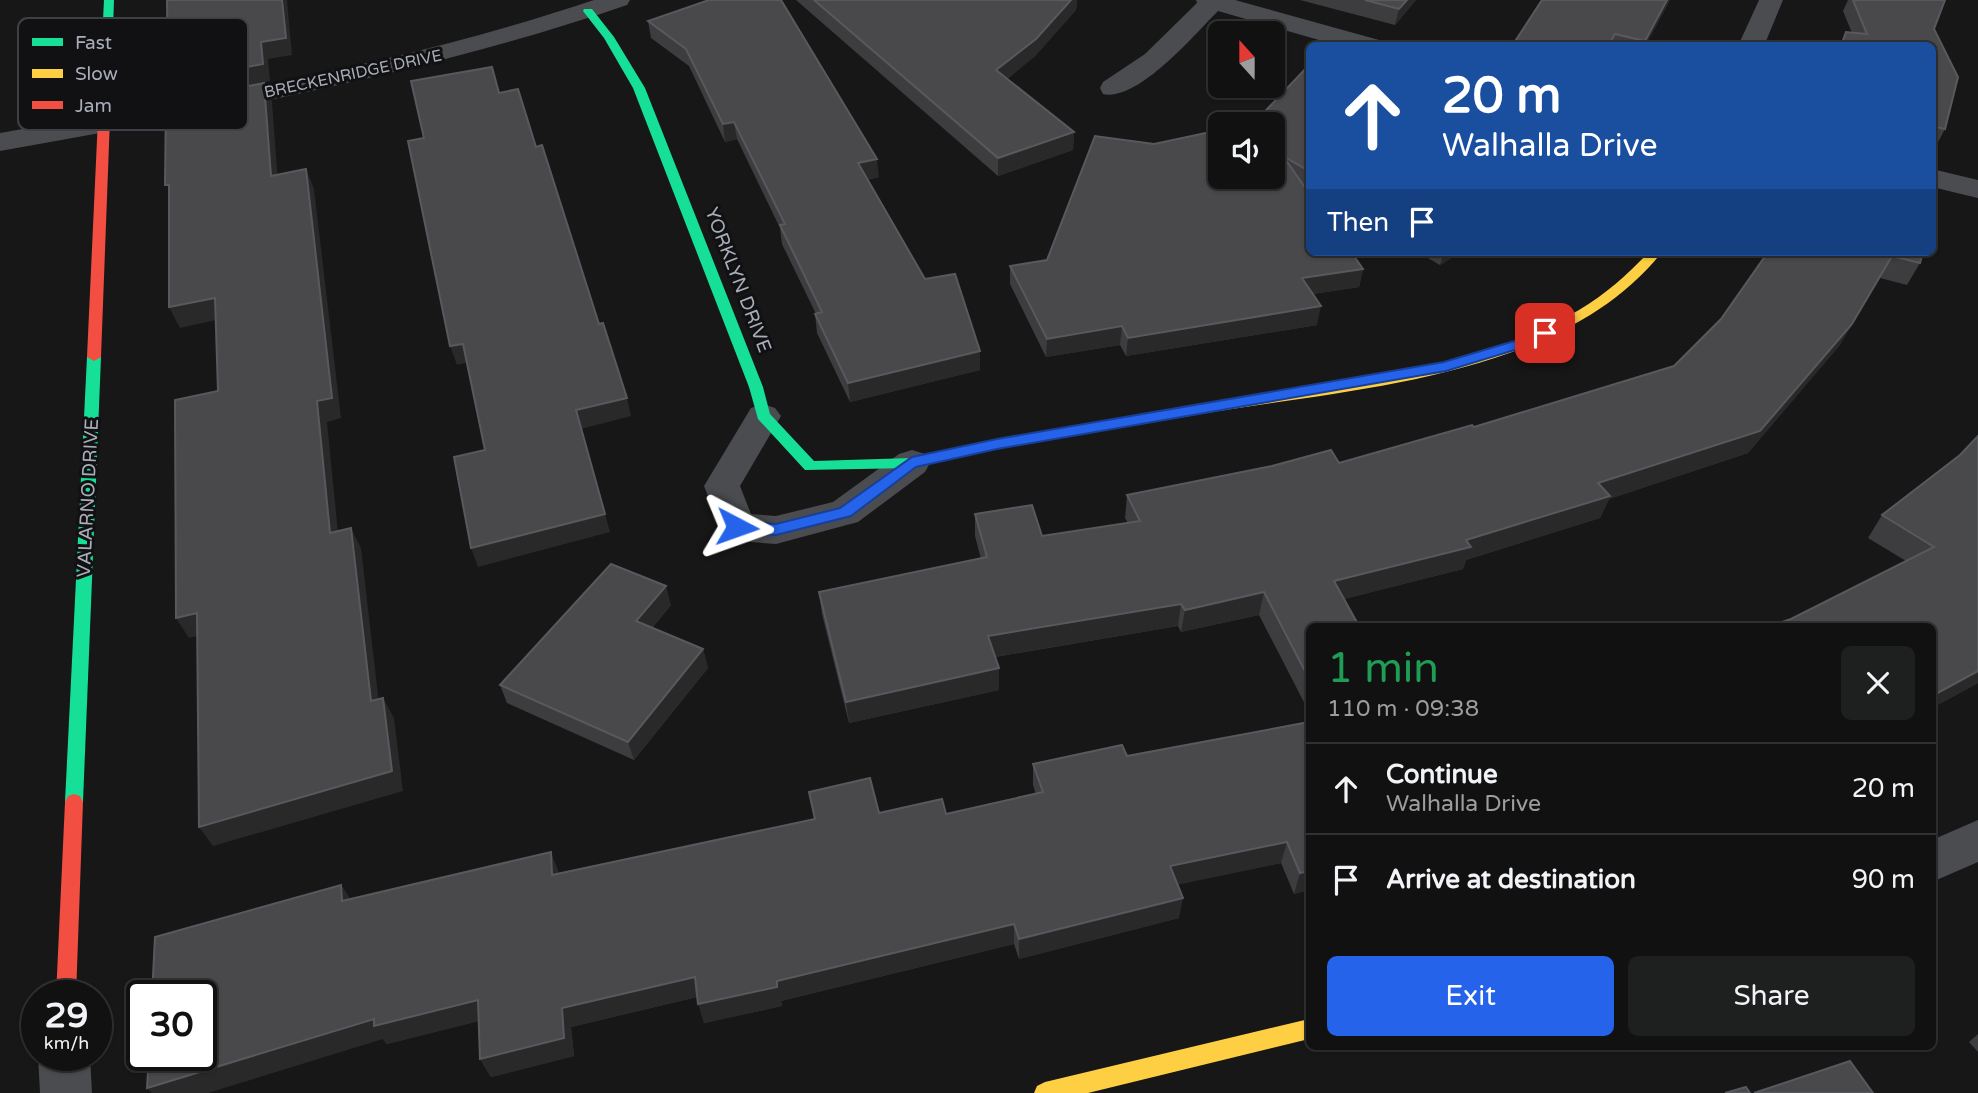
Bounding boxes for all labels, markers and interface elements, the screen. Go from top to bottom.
legend [18,18,248,130]
north arrow [1208,21,1284,98]
map controls [1208,21,1285,189]
text: Fast [75,32,112,54]
street label: BRECKENRIDGE DRIVE [262,45,444,103]
text: Slow [75,63,118,85]
text: 20 m [1442,67,1561,126]
icon: ahead [1327,70,1418,161]
text: Jam [75,95,112,117]
button: sound [1208,112,1285,189]
text: Walhalla Drive [1442,127,1658,165]
icon: arrive [1403,203,1441,241]
street label: YORKLYN DRIVE [700,204,776,356]
text: Then [1327,207,1389,238]
pin [1515,303,1575,363]
icon: arrive [1526,314,1564,352]
street label: VALARNO DRIVE [73,418,103,578]
position arrow [700,490,774,564]
text: 1 min [1327,643,1439,694]
button: close [1841,646,1915,720]
text: 110 m · 09:38 [1327,695,1479,723]
text: Continue [1386,759,1498,790]
icon: ahead [1327,770,1365,808]
text: 20 m [1852,773,1915,804]
text: Walhalla Drive [1386,790,1541,818]
icon: arrive [1327,861,1365,899]
text: Arrive at destination [1386,864,1636,895]
text: 90 m [1852,864,1915,895]
button: Exit [1327,956,1614,1036]
button: Share [1628,956,1915,1036]
speed limit sign: 30 [126,980,217,1071]
text: 29 [45,995,88,1037]
text: km/h [44,1032,89,1054]

